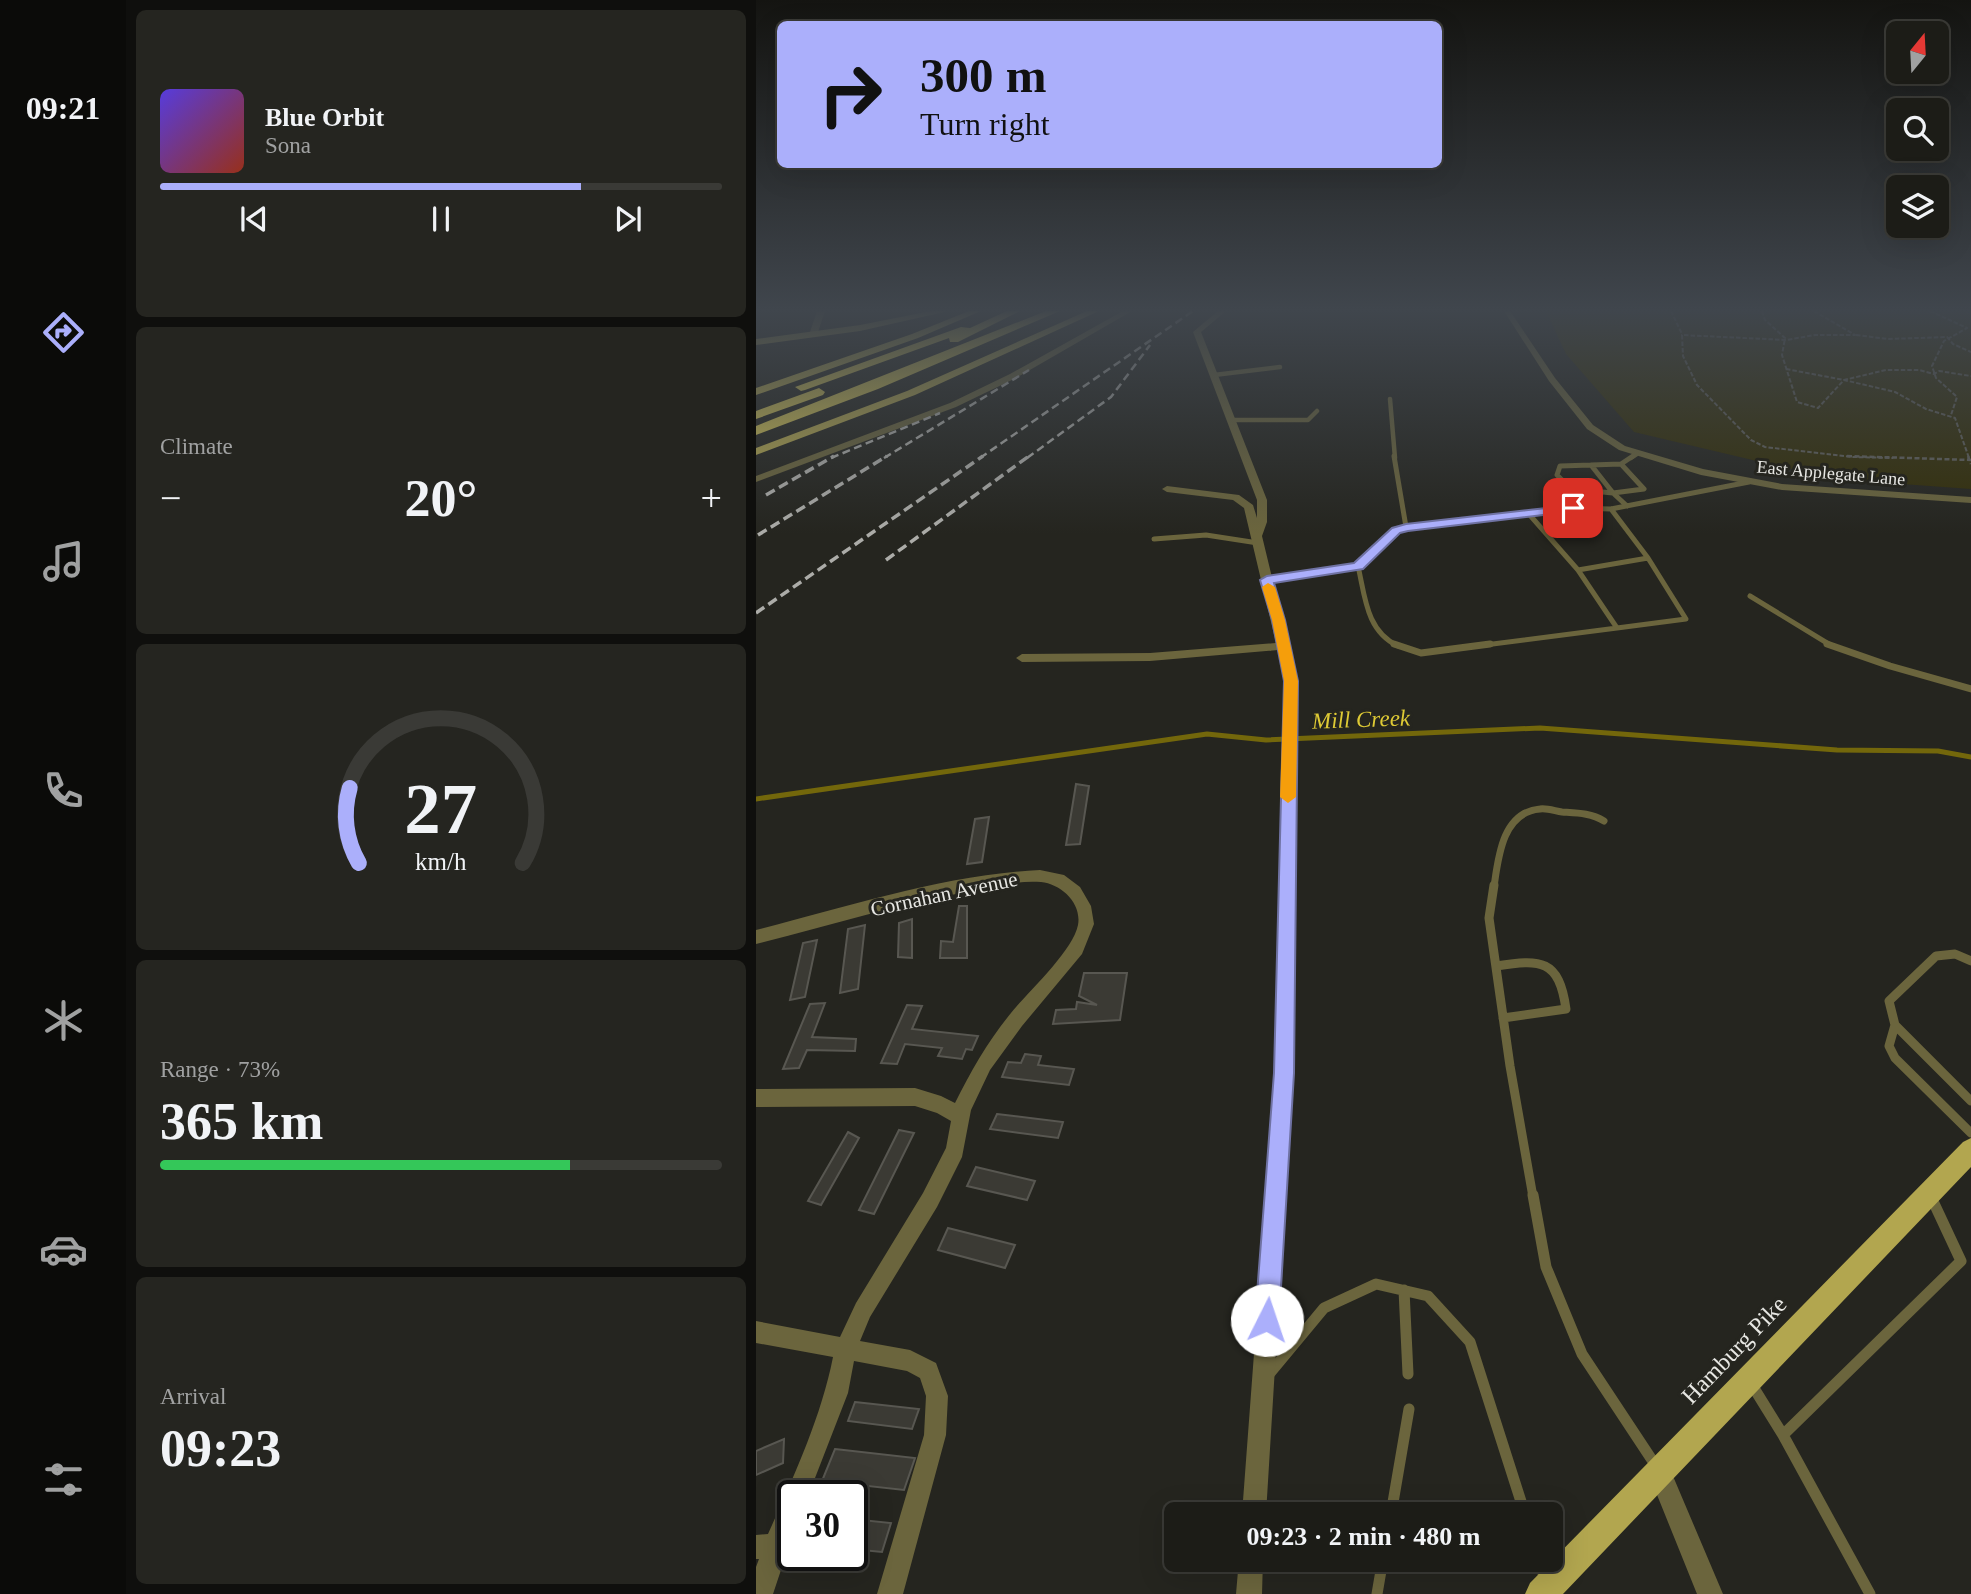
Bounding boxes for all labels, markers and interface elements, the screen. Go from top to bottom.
north arrow [1886,21,1950,84]
map controls [1886,21,1949,238]
text: 300 m [920,48,1047,103]
icon: right [805,49,896,140]
text: 09:21 [26,90,100,126]
button: search [1886,98,1949,161]
text: Blue Orbit [265,103,384,132]
text: Turn right [920,106,1050,142]
text: Sona [265,133,311,158]
button: layers [1886,175,1949,238]
icon: previous [235,200,273,238]
icon: pause [422,200,460,238]
icon: next [609,200,647,238]
icon: directions [39,308,88,357]
text: Climate [160,434,233,459]
street label: East Applegate Lane [1756,457,1906,489]
text: 20° [405,470,477,527]
text: − [160,477,181,519]
text: + [701,477,722,519]
pin [1543,478,1603,538]
icon: arrive [1554,489,1592,527]
icon: music [39,537,88,586]
water label: Mill Creek [1311,705,1411,734]
icon: phone [39,766,88,815]
text: 27 [405,768,477,849]
text: km/h [415,848,467,875]
street label: Cornahan Avenue [868,867,1020,921]
icon: climate [39,996,88,1045]
text: Range · 73% [160,1057,280,1082]
text: 365 km [160,1093,323,1150]
icon: car [39,1225,88,1274]
position arrow [1230,1283,1304,1357]
street label: Hamburg Pike [1676,1291,1792,1409]
text: Arrival [160,1384,226,1409]
text: 09:23 [160,1420,281,1477]
icon: filters [39,1455,88,1504]
speed limit sign: 30 [777,1480,868,1571]
text: 09:23 · 2 min · 480 m [1247,1522,1481,1551]

